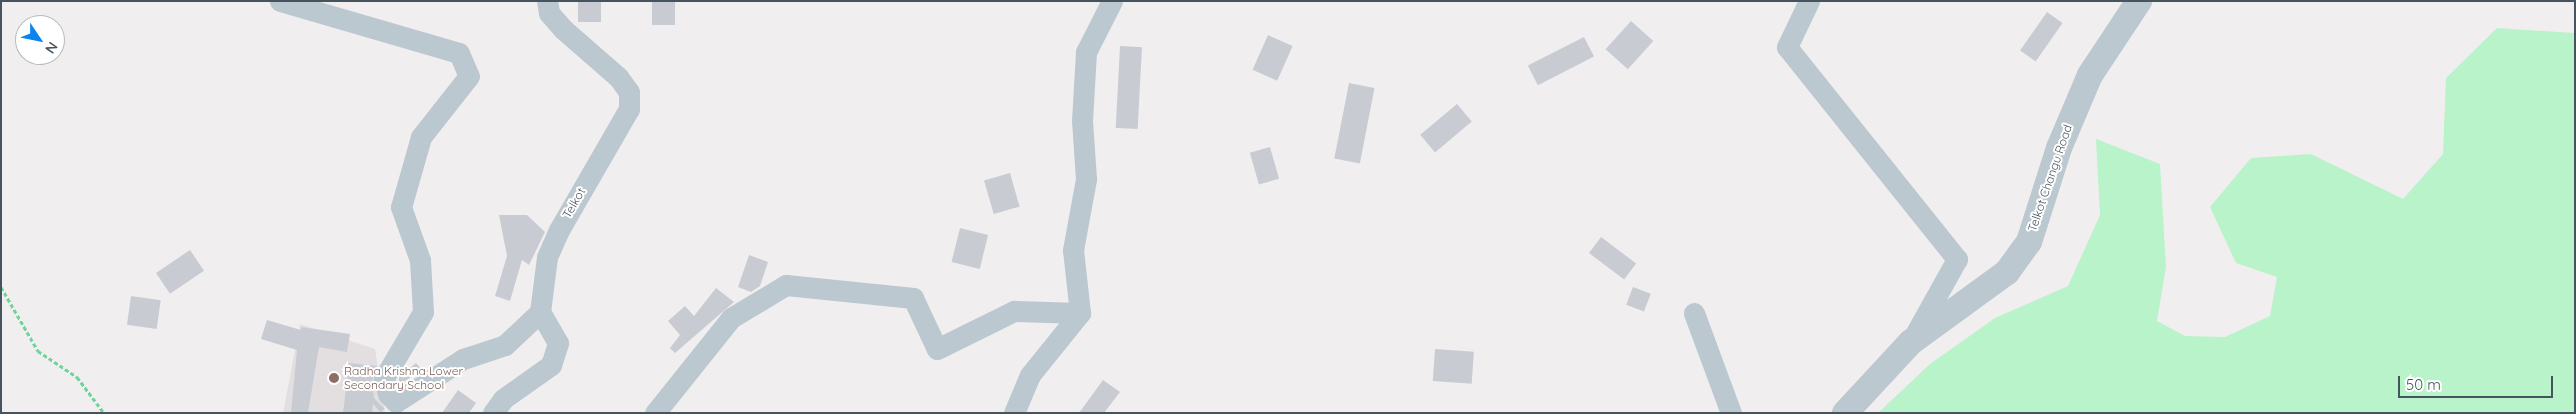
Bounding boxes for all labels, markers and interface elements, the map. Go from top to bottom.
north arrow [15,15,65,65]
text: N [41,39,62,57]
street label: Telkot Changu Road [2025,123,2075,233]
street label: Telkot [560,185,588,221]
place label: Radha Krishna Lower Secondary School [344,364,463,392]
scale bar [2401,366,2556,398]
marker: Radha Krishna Lower Secondary School [328,372,340,384]
text: 50 m [2406,375,2441,394]

